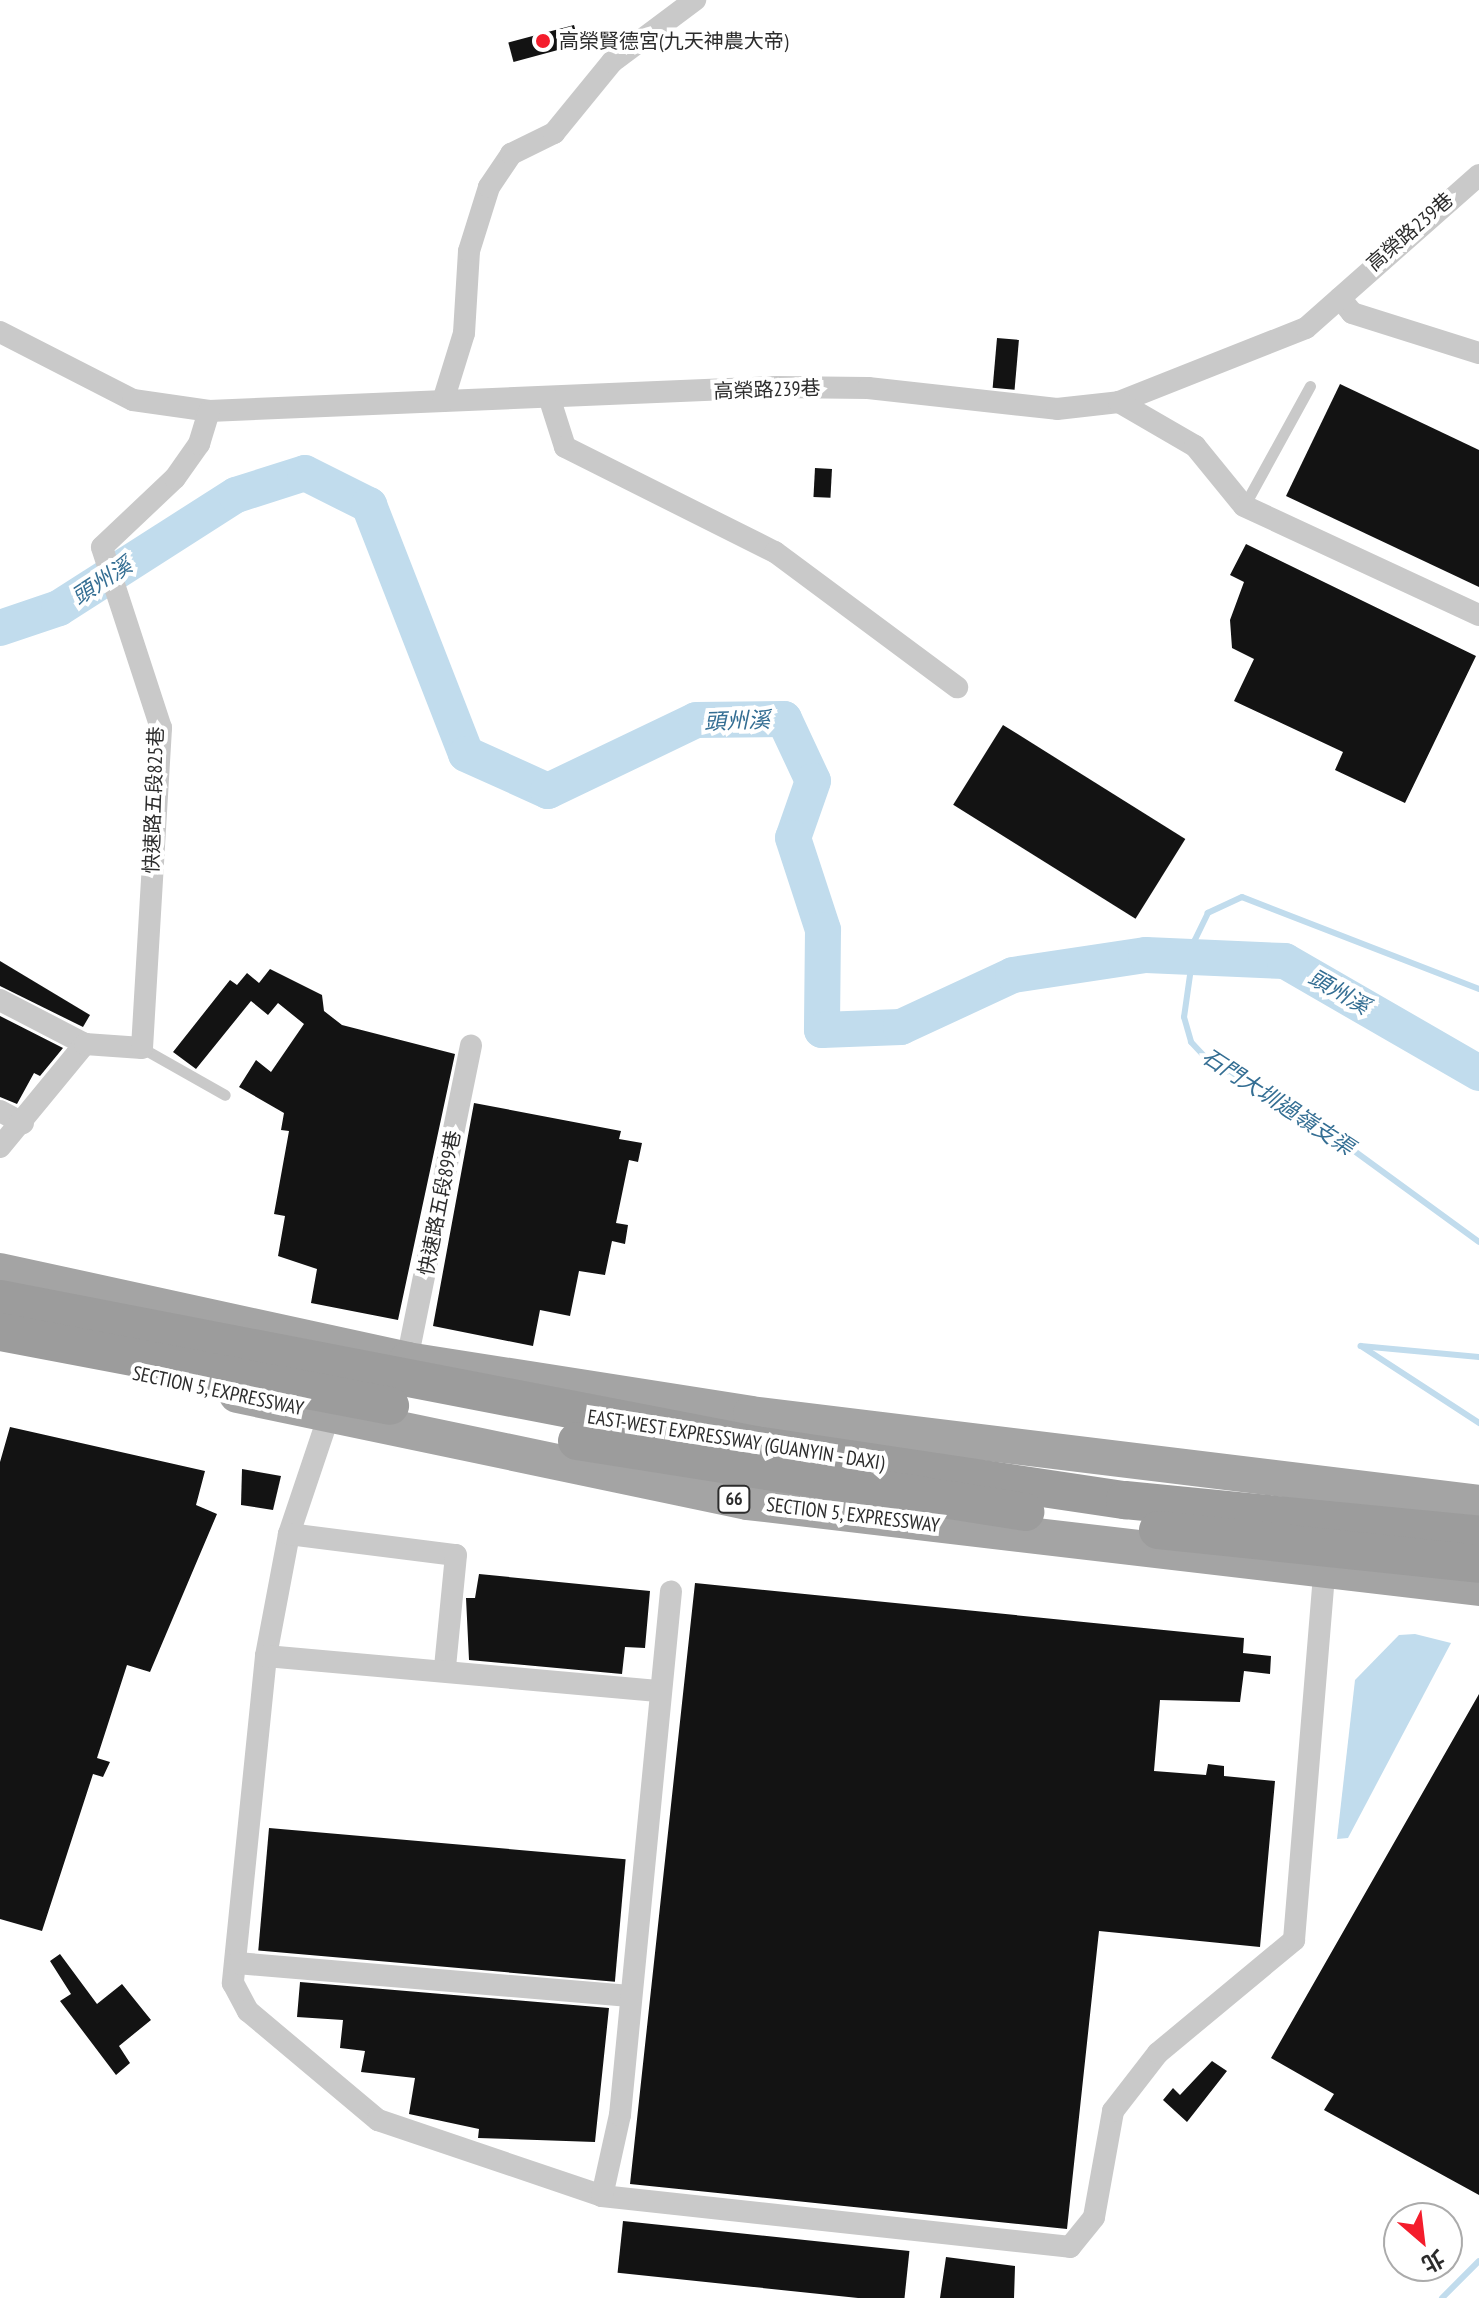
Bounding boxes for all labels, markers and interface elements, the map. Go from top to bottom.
place label: 高榮賢德宮(九天神農大帝) [559,29,788,53]
marker: 高榮賢德宮(九天神農大帝) [534,32,552,50]
street label: 高榮路239巷 [1362,188,1458,276]
street label: 高榮路239巷 [713,376,821,404]
water label: 頭州溪 [67,552,137,610]
water label: 頭州溪 [704,707,770,735]
street label: 快速路五段825巷 [139,726,169,874]
water label: 頭州溪 [1304,964,1374,1020]
water label: 石門大圳過嶺支渠 [1197,1043,1359,1161]
street label: 快速路五段899巷 [414,1129,466,1277]
street label: SECTION 5, EXPRESSWAY [130,1361,306,1421]
street label: EAST-WEST EXPRESSWAY (GUANYIN - DAXI) [585,1404,887,1476]
road number: 66 [716,1485,752,1513]
street label: SECTION 5, EXPRESSWAY [764,1492,942,1538]
north arrow [1383,2202,1463,2282]
text: 北 [1417,2244,1450,2279]

